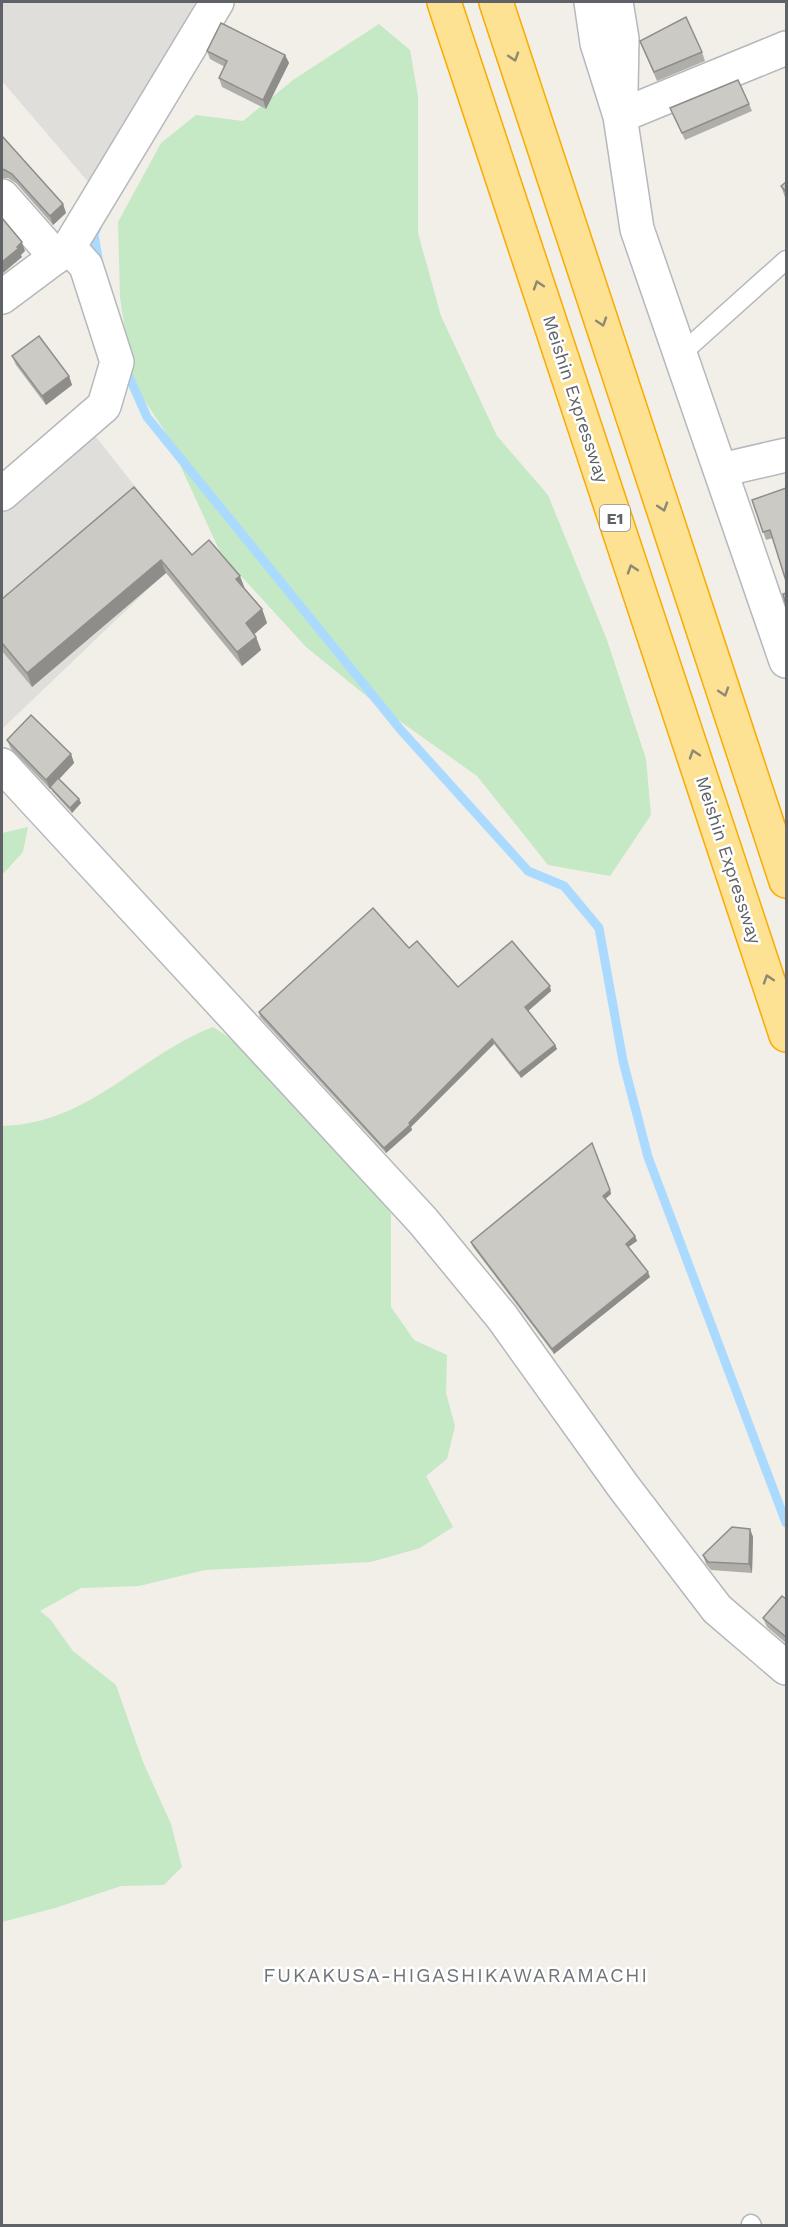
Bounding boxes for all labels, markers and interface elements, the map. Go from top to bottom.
one-way arrow [507,51,519,62]
one-way arrow [533,280,545,291]
street label: Meishin Expressway [539,312,613,486]
one-way arrow [594,316,607,327]
one-way arrow [656,501,668,512]
road number: E1 [600,505,630,531]
one-way arrow [627,564,640,575]
one-way arrow [717,686,729,697]
one-way arrow [688,749,701,760]
street label: Meishin Expressway [692,773,766,947]
one-way arrow [763,974,775,985]
district label: FUKAKUSA-HIGASHIKAWARAMACHI [263,1963,649,1987]

